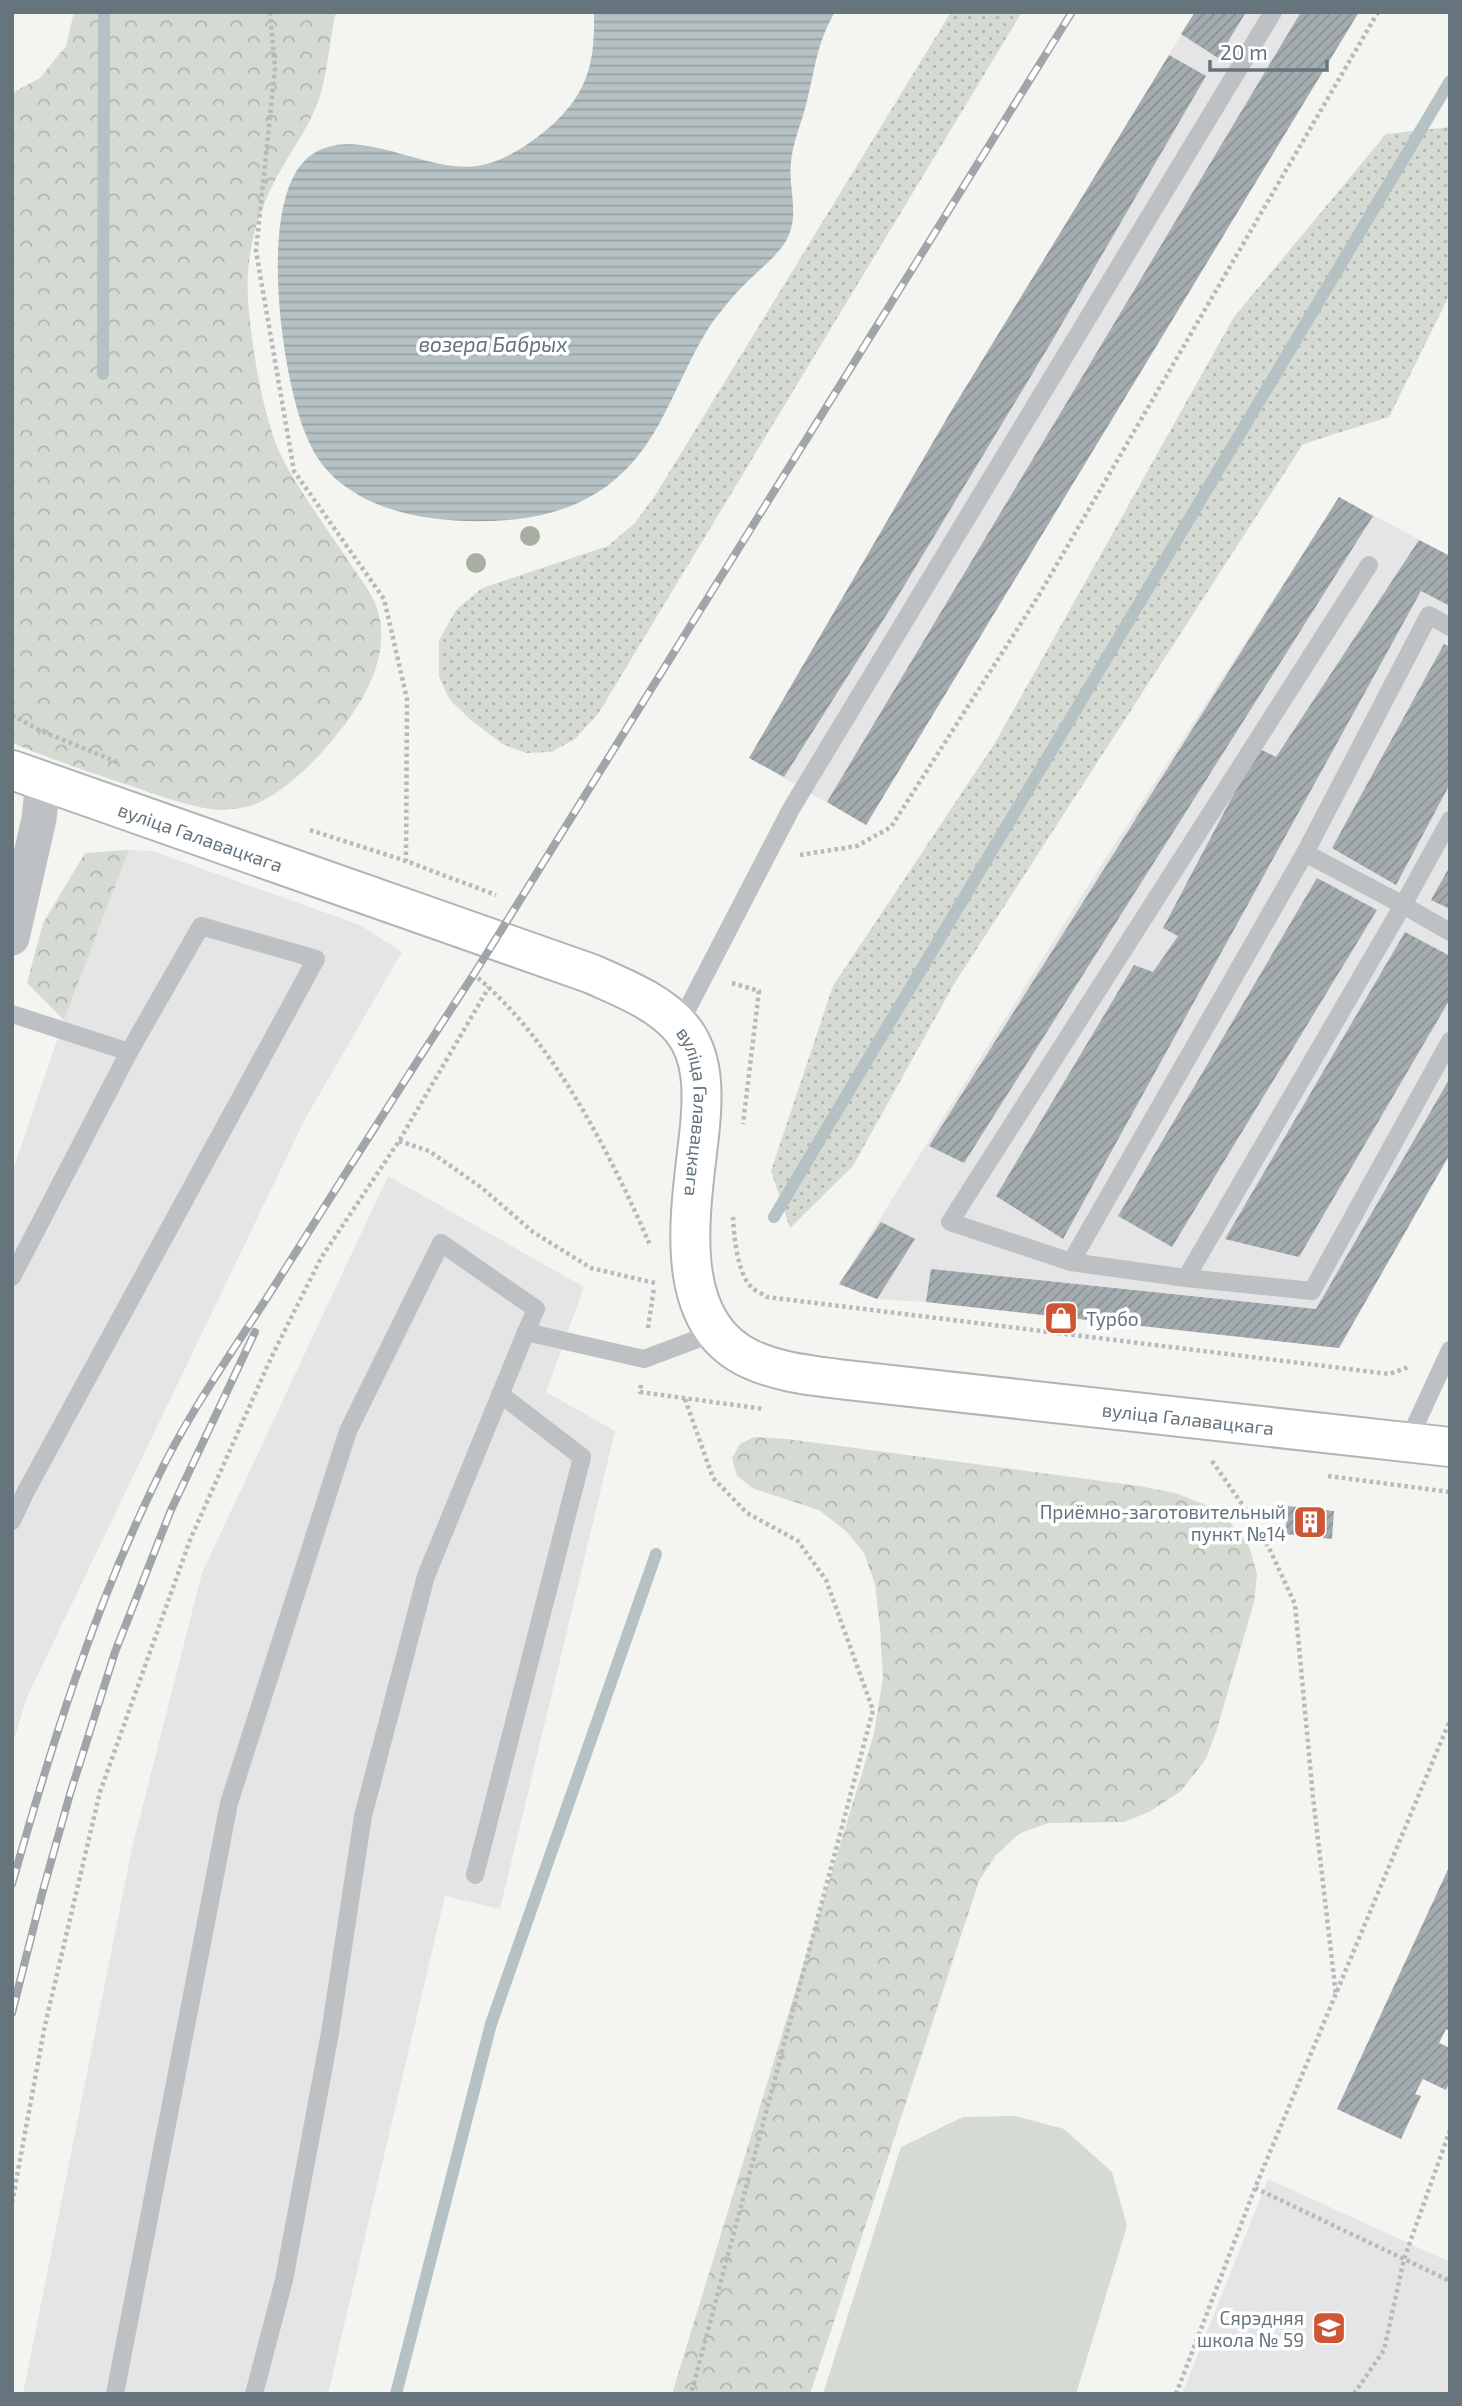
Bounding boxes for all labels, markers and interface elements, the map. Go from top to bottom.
scale bar [1210,28,1327,72]
text: 20 m [1220,39,1268,64]
water label: возера Бабрых [419,331,567,356]
street label: вуліца Галавацкага [115,797,286,876]
street label: вуліца Галавацкага [672,1022,713,1198]
shop icon: Турбо [1042,1299,1080,1337]
place label: Турбо [1086,1307,1139,1331]
street label: вуліца Галавацкага [1101,1397,1275,1439]
place label: Приёмно-заготовительный пункт №14 [1040,1500,1286,1546]
building icon: Приёмно-заготовительный пункт №14 [1291,1503,1329,1541]
place label: Сярэдняя школа № 59 [1197,2306,1304,2351]
school or university icon: Сярэдняя школа № 59 [1310,2309,1348,2347]

